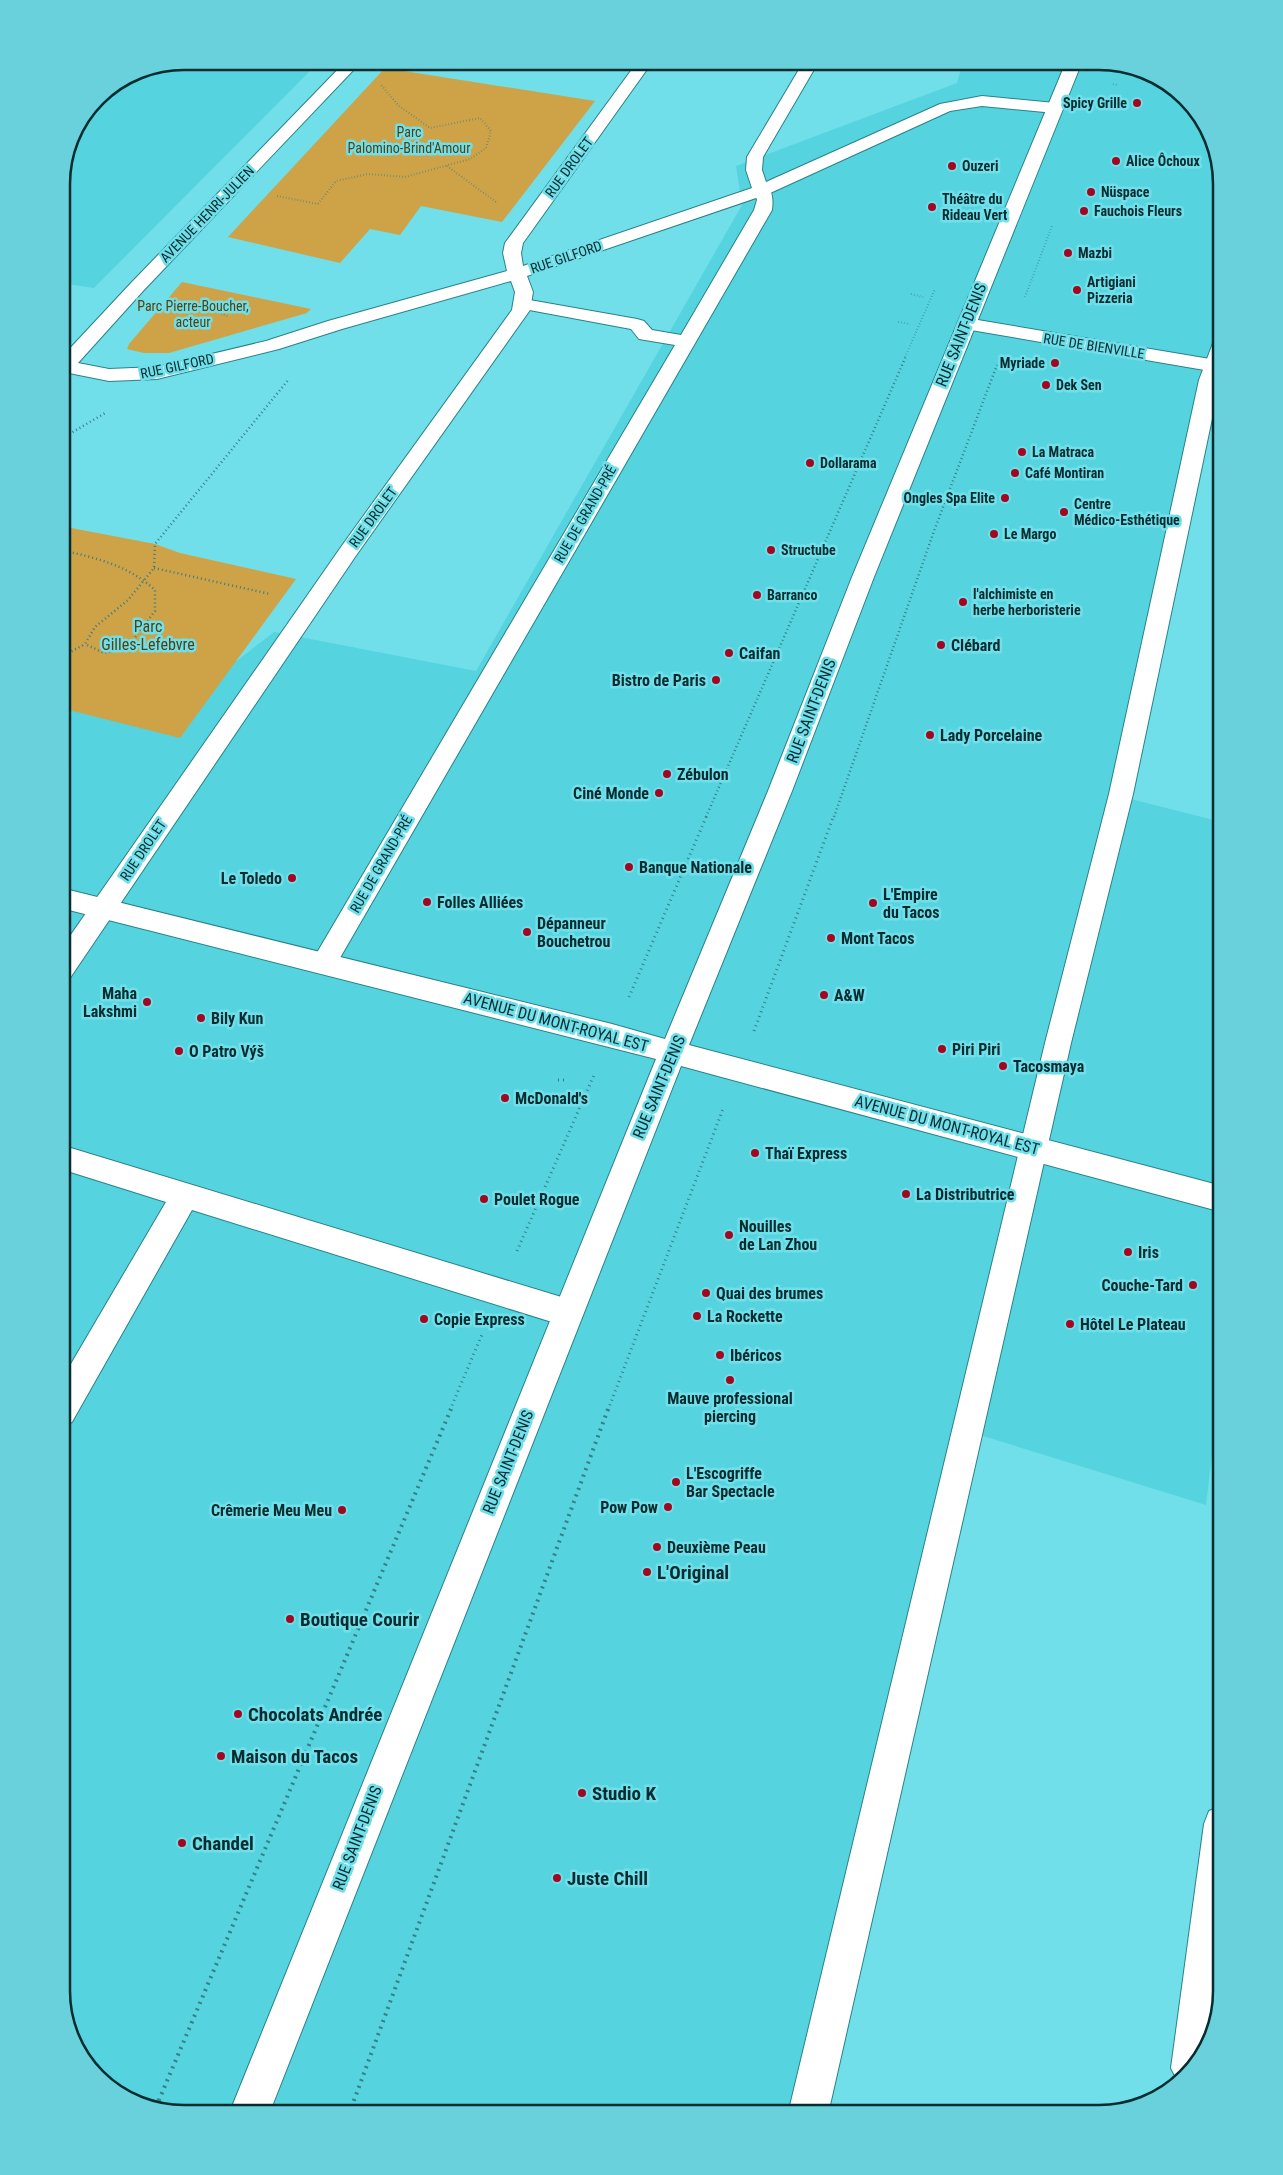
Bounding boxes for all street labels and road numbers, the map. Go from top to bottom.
street label: RUE DROLET [542,134,596,200]
street label: AVENUE HENRI-JULIEN [157,162,257,266]
street label: RUE GILFORD [528,237,604,277]
street label: RUE SAINT-DENIS [932,280,990,390]
street label: RUE DE BIENVILLE [1042,330,1146,362]
street label: RUE GILFORD [139,350,215,382]
street label: RUE DE GRAND-PRÉ [550,462,619,566]
street label: RUE DROLET [346,484,400,550]
street label: RUE SAINT-DENIS [782,656,840,766]
street label: RUE DE GRAND-PRÉ [346,812,415,916]
street label: RUE DROLET [117,816,169,884]
street label: AVENUE DU MONT-ROYAL EST [462,988,650,1056]
street label: RUE SAINT-DENIS [629,1033,689,1141]
street label: AVENUE DU MONT-ROYAL EST [853,1091,1041,1159]
street label: RUE SAINT-DENIS [479,1407,537,1517]
street label: RUE SAINT-DENIS [328,1783,386,1893]

